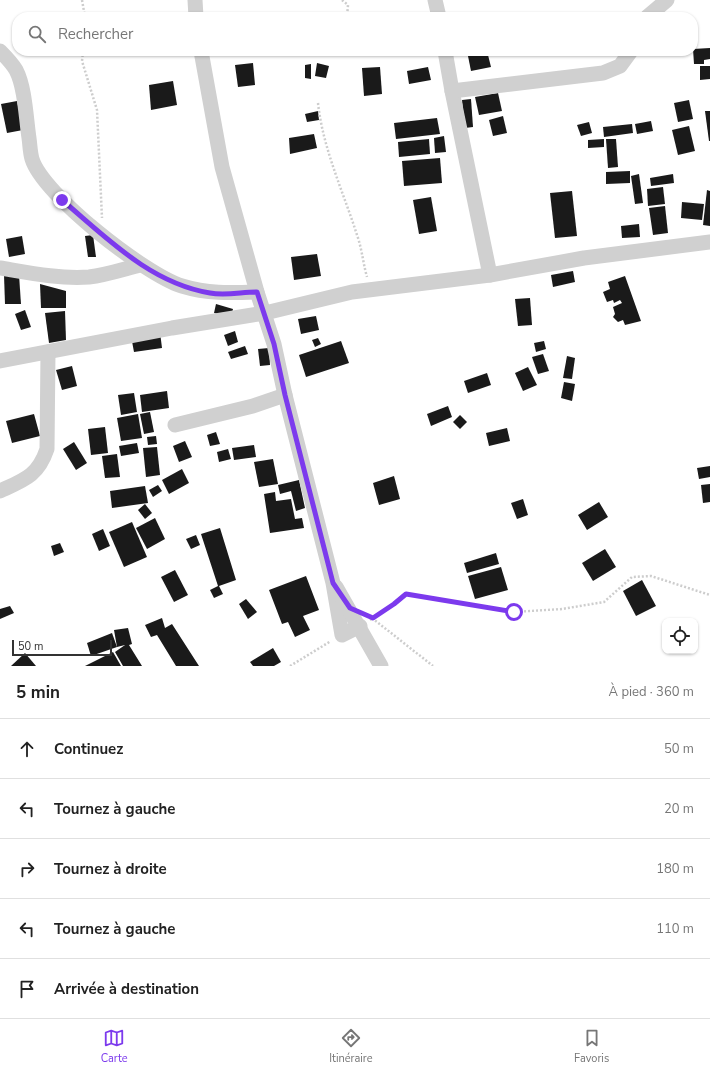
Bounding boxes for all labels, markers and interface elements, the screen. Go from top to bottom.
search box [12,12,698,56]
icon: search [26,23,48,45]
text: Rechercher [58,24,133,44]
route end [53,191,71,209]
route start [505,603,523,621]
map controls [662,618,698,654]
button: locate [662,618,698,654]
scale bar [12,638,112,657]
text: 50 m [18,639,43,654]
text: 5 min [16,681,60,704]
text: À pied · 360 m [609,683,694,701]
icon: ahead [16,738,38,760]
text: Continuez [54,739,123,759]
text: 50 m [664,740,694,758]
icon: left [16,798,38,820]
text: Tournez à gauche [54,799,176,819]
text: 20 m [664,800,694,818]
icon: right [16,858,38,880]
text: Tournez à droite [54,859,167,879]
text: 180 m [656,860,694,878]
icon: left [16,918,38,940]
text: Tournez à gauche [54,919,176,939]
text: 110 m [656,920,694,938]
icon: arrive [16,978,38,1000]
text: Arrivée à destination [54,979,199,999]
tab: Carte [101,1027,128,1066]
tab: Itinéraire [329,1027,373,1066]
tab: Favoris [574,1027,609,1066]

